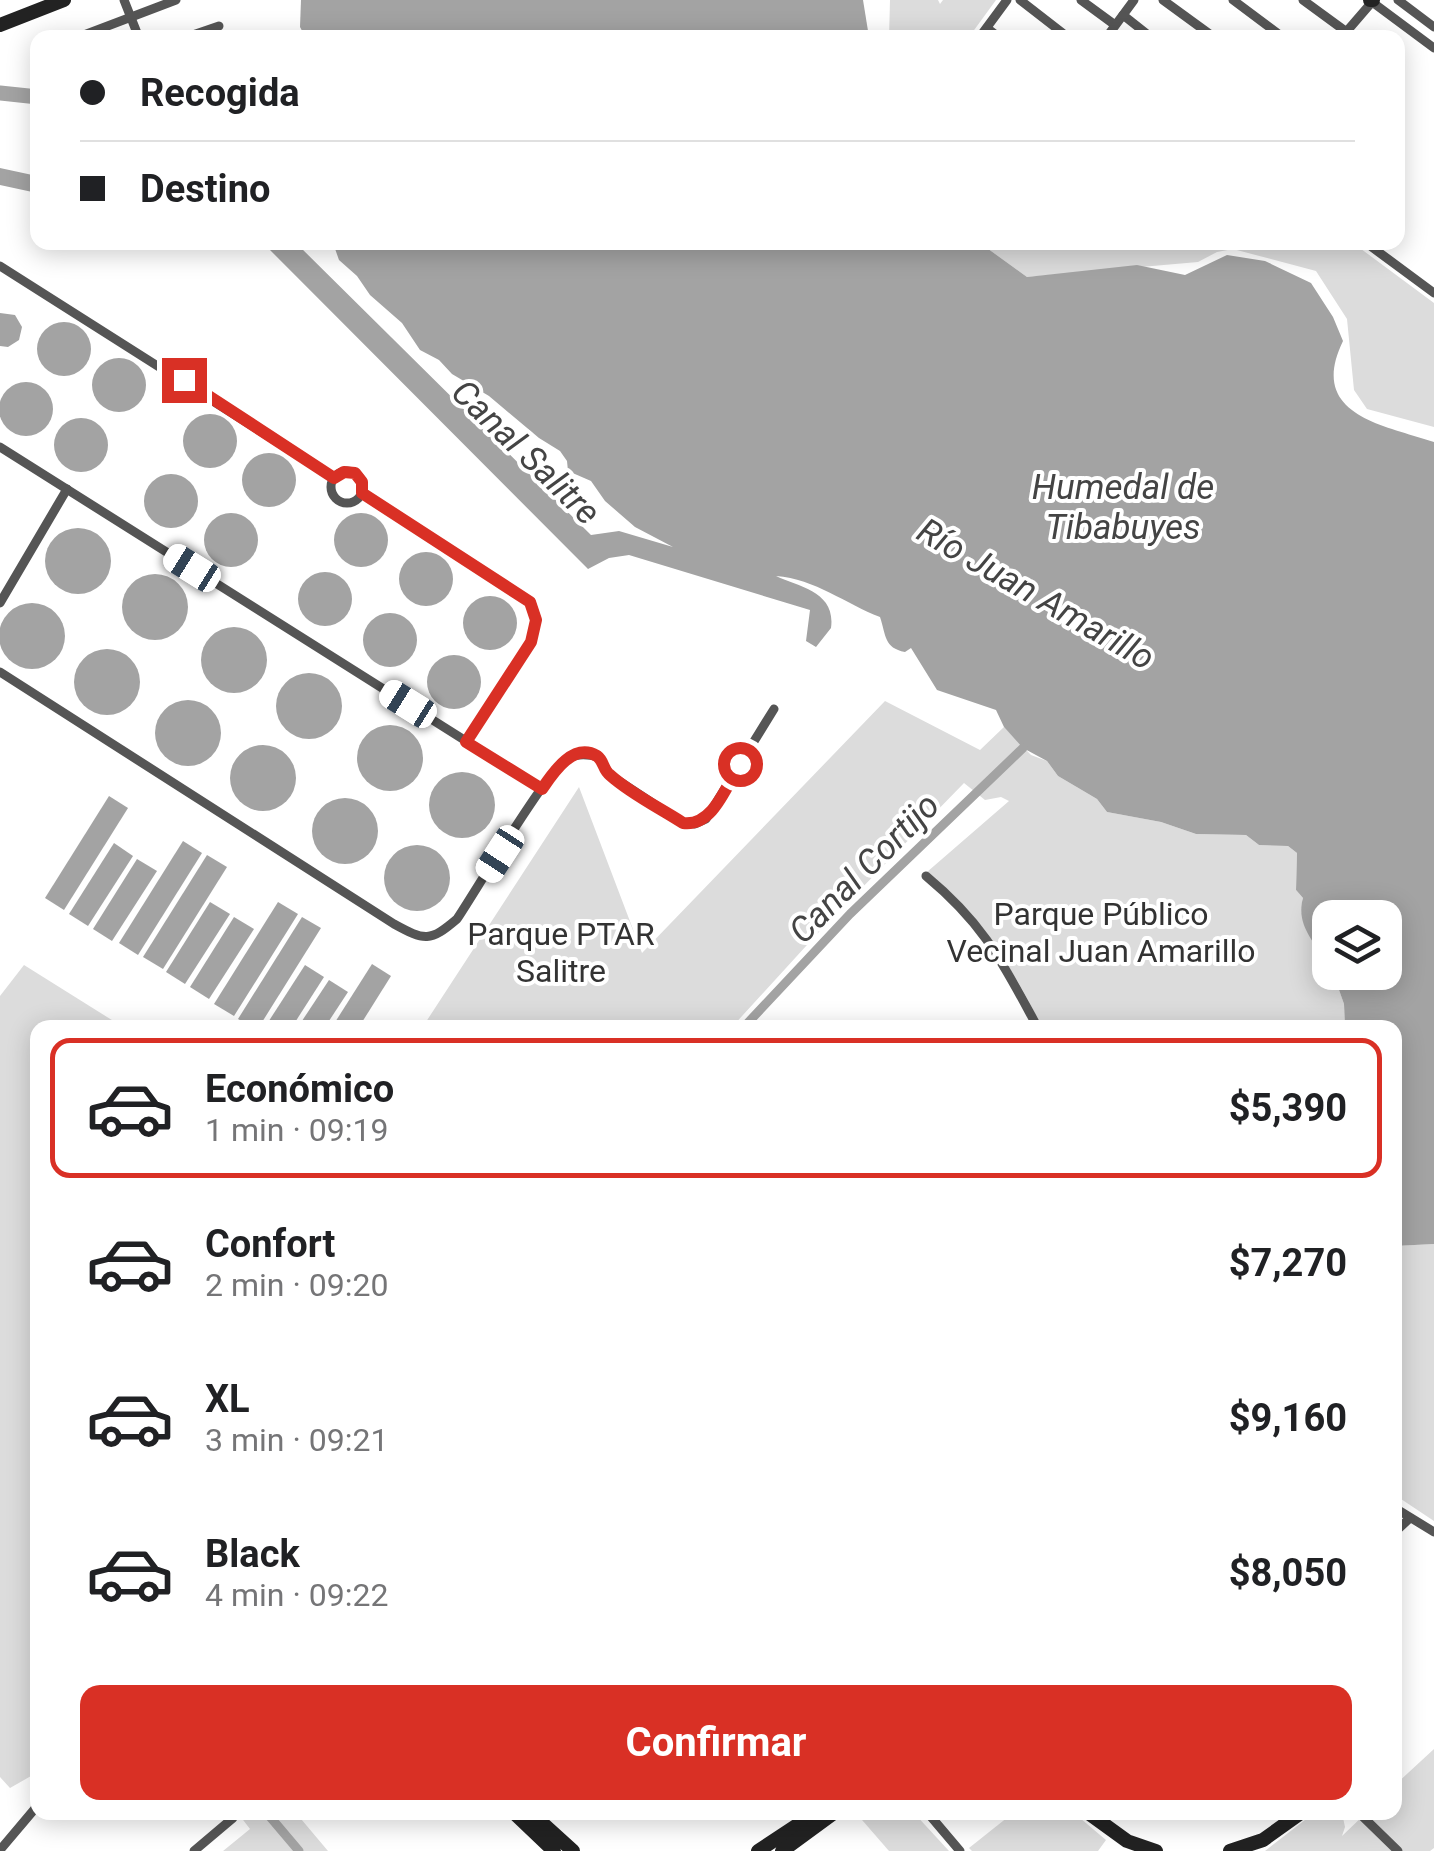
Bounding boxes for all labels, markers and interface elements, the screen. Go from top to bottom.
text: Recogida [140,71,300,115]
text: Destino [140,167,270,211]
route end [162,358,207,403]
water label: Canal Salitre [443,372,608,533]
water label: Humedal de Tibabuyes [1032,467,1214,548]
water label: Río Juan Amarillo [910,510,1161,679]
car [159,539,225,597]
car [375,675,441,733]
route start [718,742,763,787]
water label: Canal Cortijo [781,785,948,952]
car [471,821,529,887]
park label: Parque Público Vecinal Juan Amarillo [946,895,1256,970]
map controls [1312,900,1402,990]
button: layers [1312,900,1402,990]
park label: Parque PTAR Salitre [467,915,655,990]
icon: car [85,1063,175,1153]
text: Económico [205,1067,394,1111]
text: $5,390 [1229,1086,1347,1130]
text: 1 min · 09:19 [205,1111,388,1149]
icon: car [85,1218,175,1308]
text: Confort [205,1222,335,1266]
text: $7,270 [1229,1241,1347,1285]
text: 2 min · 09:20 [205,1266,388,1304]
icon: car [85,1373,175,1463]
text: XL [205,1377,250,1421]
text: $9,160 [1229,1396,1347,1440]
text: 3 min · 09:21 [205,1421,388,1459]
icon: car [85,1528,175,1618]
text: Black [205,1532,300,1576]
text: $8,050 [1229,1551,1347,1595]
text: 4 min · 09:22 [205,1576,388,1614]
button: Confirmar [80,1685,1352,1800]

